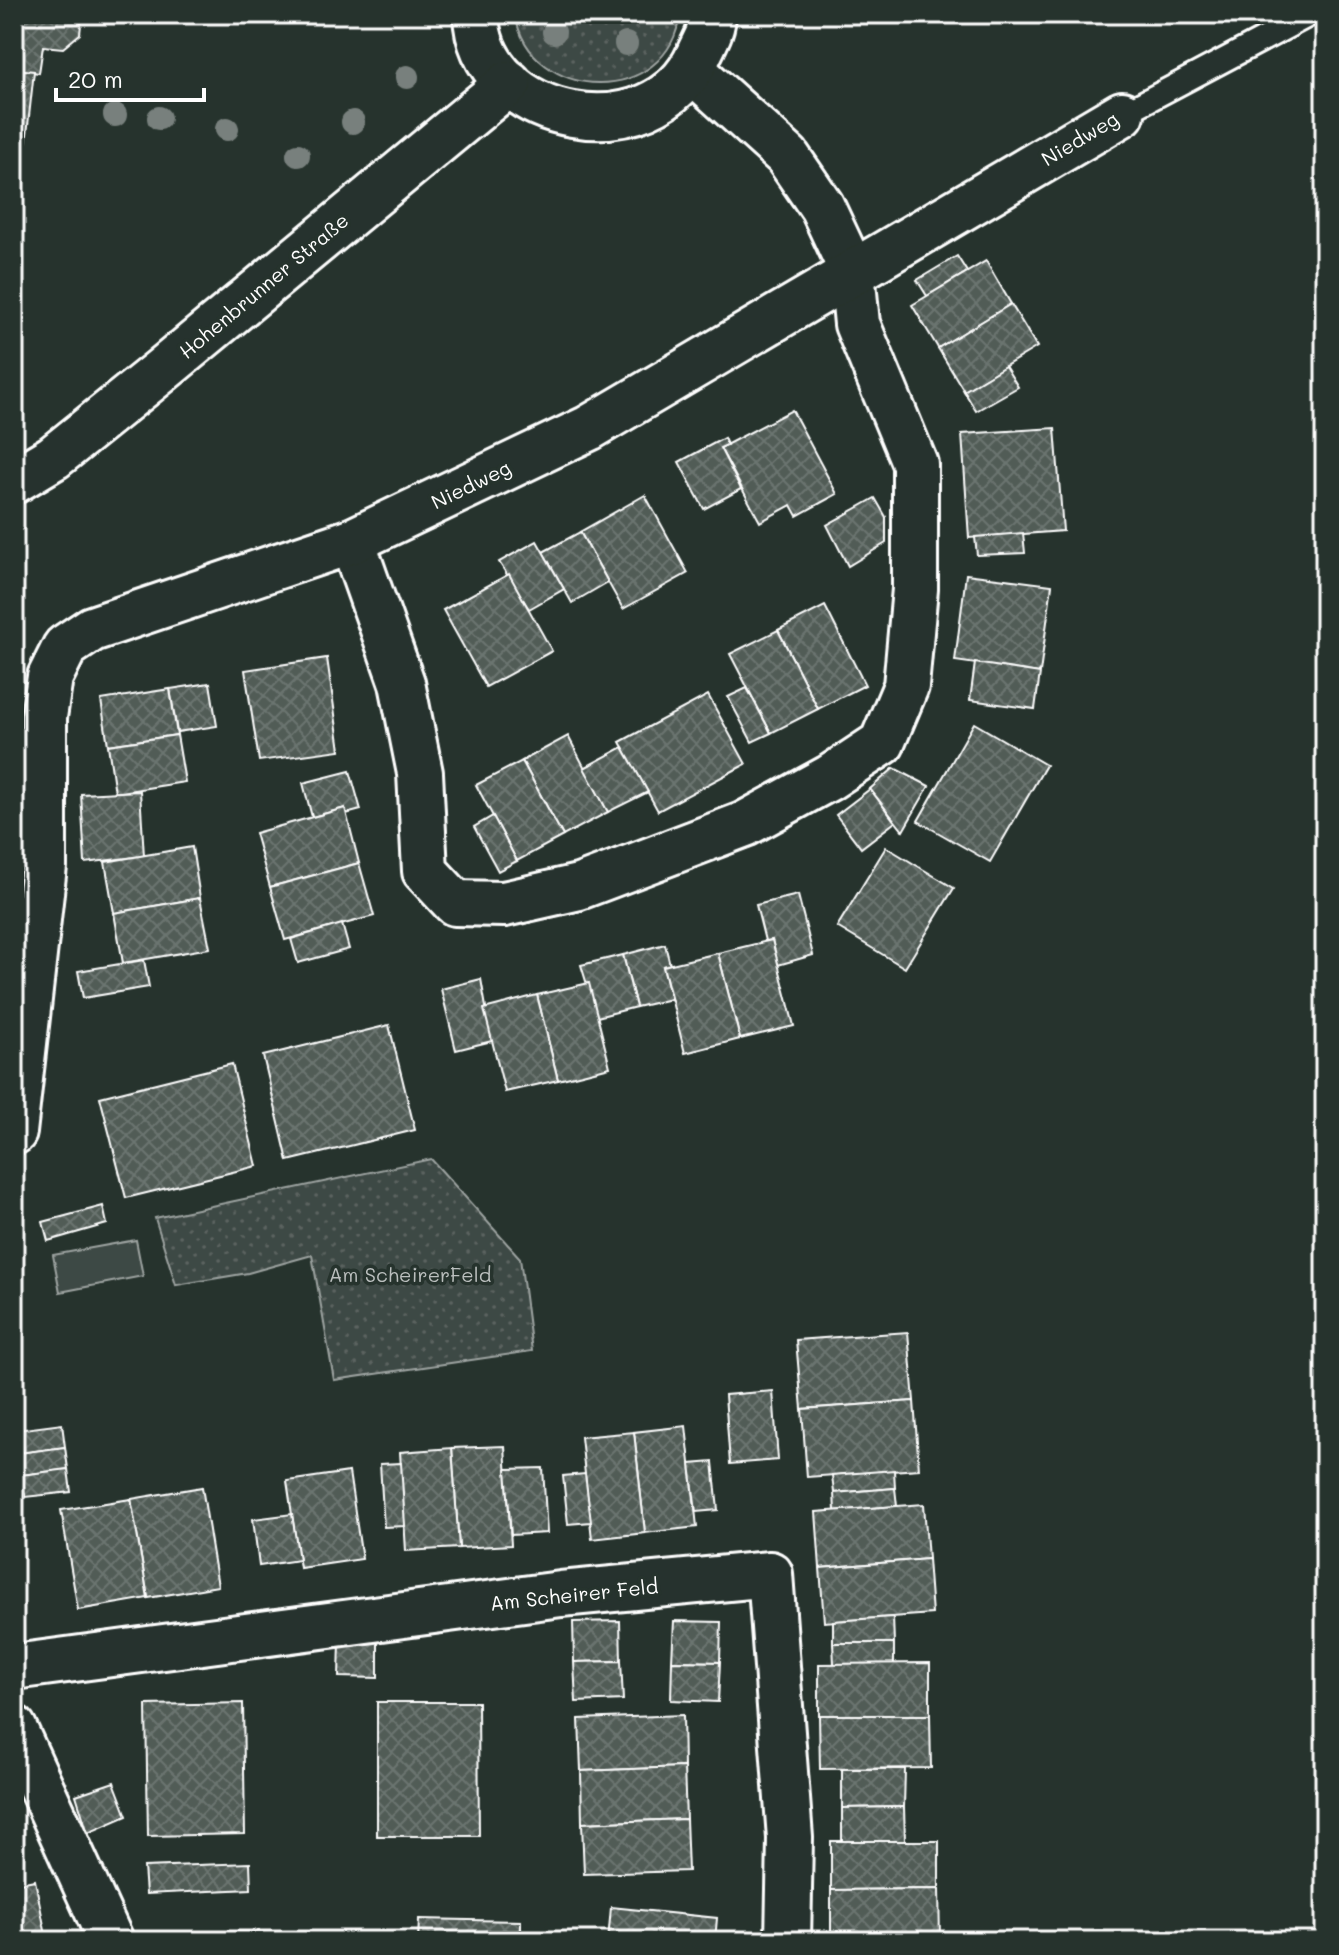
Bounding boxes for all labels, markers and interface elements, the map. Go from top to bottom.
scale bar [56,52,204,102]
text: 20 m [68,63,123,94]
street label: Niedweg [1036,105,1123,171]
street label: Hohenbrunner Straße [173,207,353,364]
street label: Niedweg [426,454,515,515]
park label: Am ScheirerFeld [329,1261,491,1287]
street label: Am Scheirer Feld [488,1572,659,1616]

